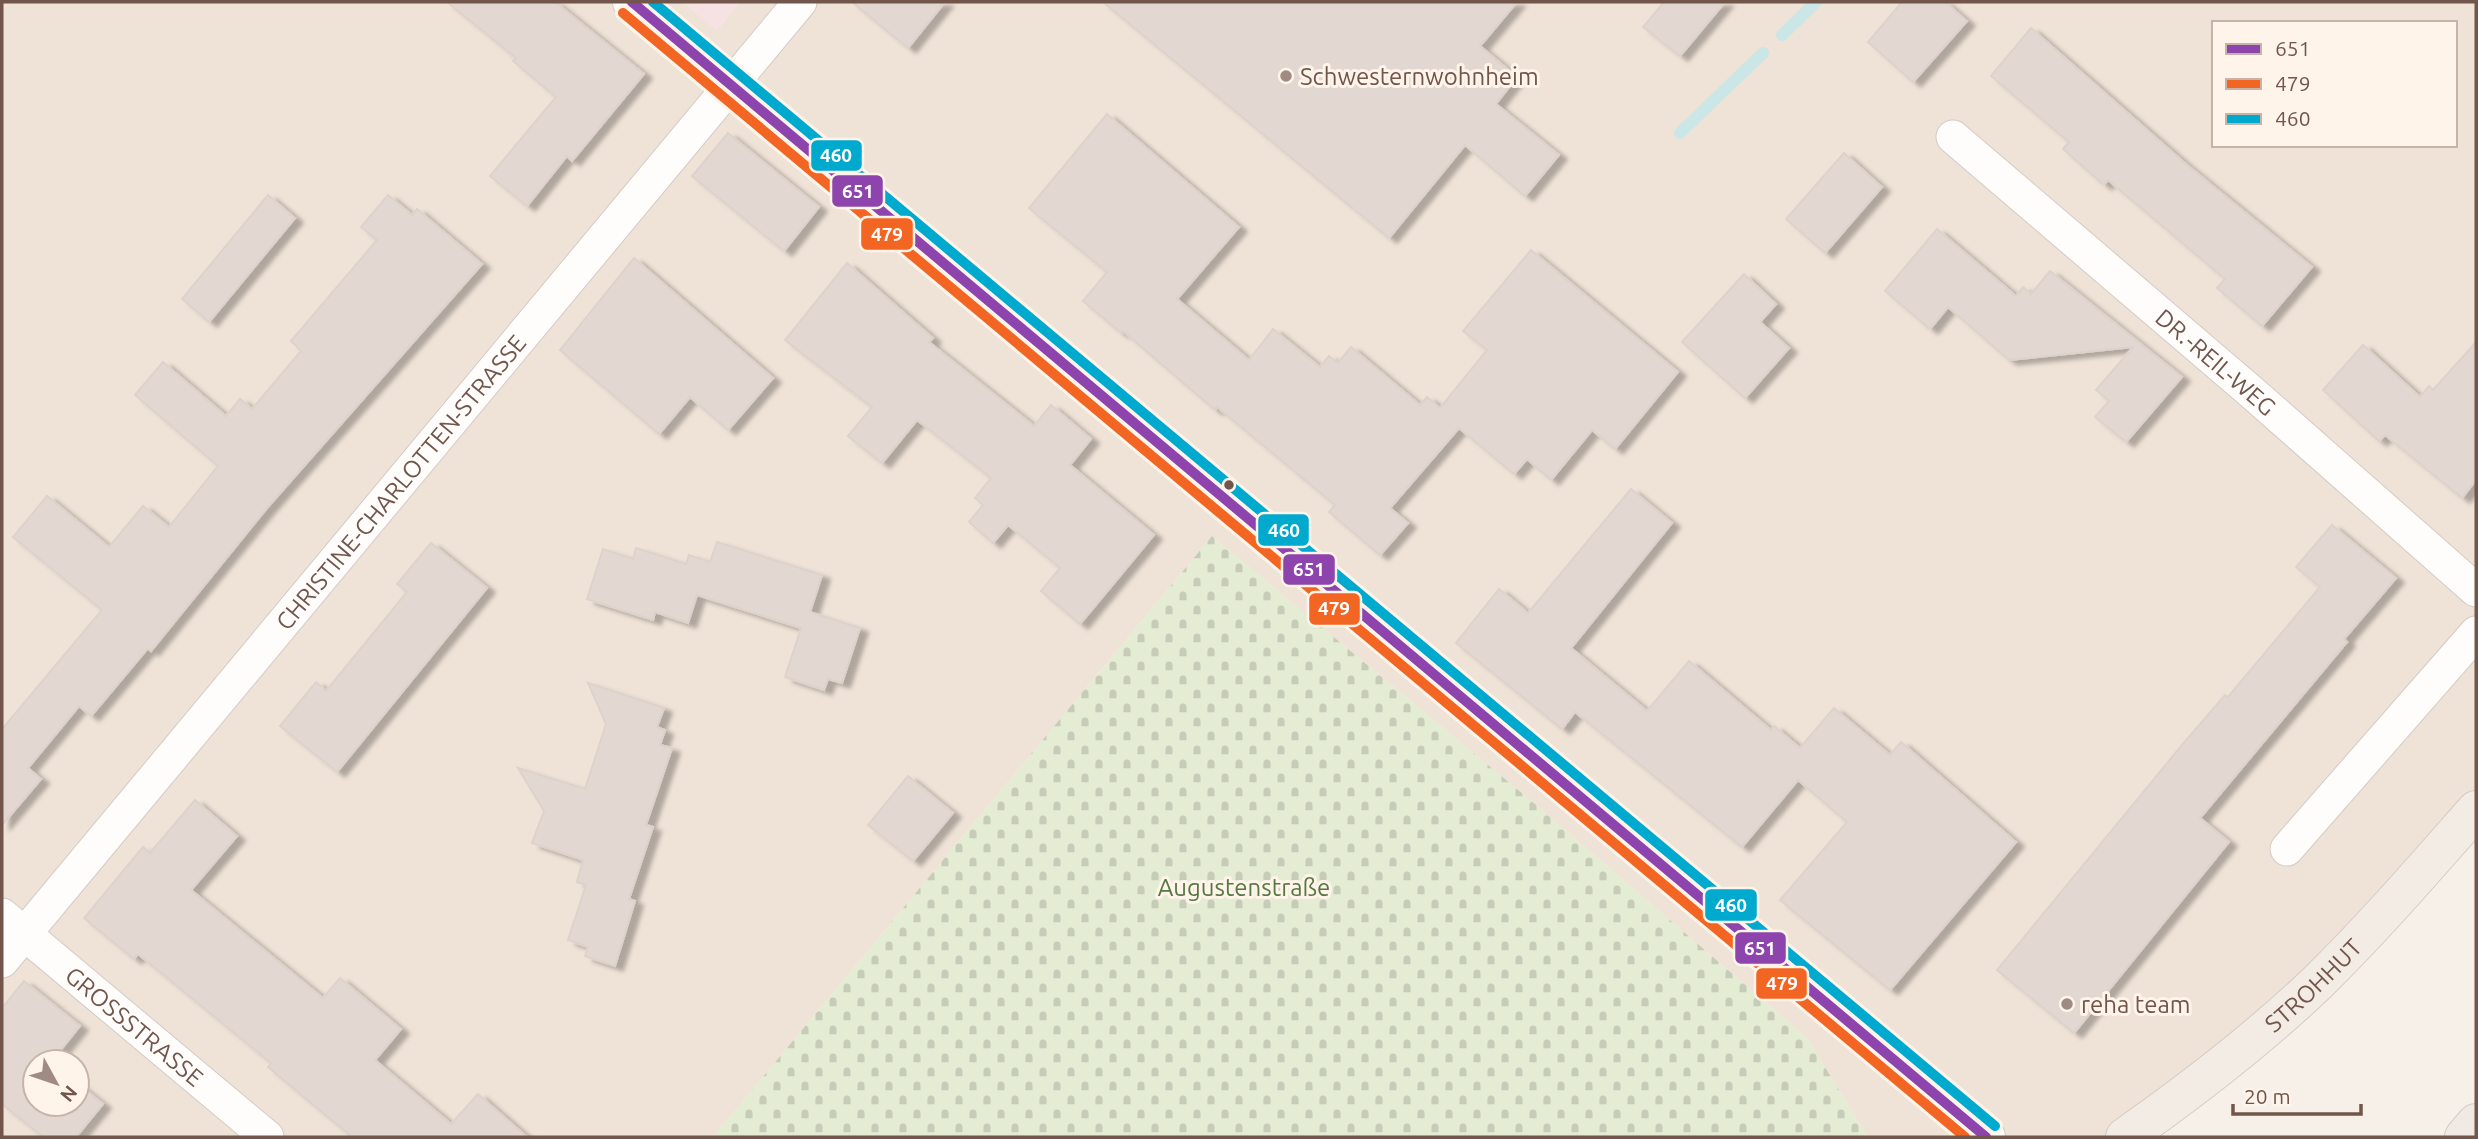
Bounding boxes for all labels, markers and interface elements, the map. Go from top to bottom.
legend [2212,21,2457,147]
text: 651 [2275,36,2311,60]
place label: Schwesternwohnheim [1300,63,1539,90]
marker: Schwesternwohnheim [1278,68,1294,84]
text: 479 [2275,71,2311,95]
text: 460 [2275,106,2311,130]
line badge: 460 [810,139,863,172]
text: 460 [820,144,852,166]
line badge: 651 [831,174,884,208]
text: 651 [842,180,874,202]
line badge: 479 [860,217,914,251]
text: 479 [871,223,903,245]
street label: DR.-REIL-WEG [2151,303,2281,421]
street label: CHRISTINE-CHARLOTTEN-STRASSE [270,329,531,635]
unlabelled marker [1222,478,1236,492]
line badge: 460 [1257,513,1310,547]
text: 460 [1268,519,1300,541]
line badge: 651 [1282,553,1336,586]
text: 651 [1293,558,1325,580]
line badge: 479 [1308,592,1361,626]
text: 479 [1318,597,1350,619]
park label: Augustenstraße [1158,874,1330,901]
line badge: 460 [1704,888,1758,922]
text: 460 [1715,894,1747,916]
line badge: 651 [1734,931,1787,965]
street label: STROHHUT [2259,933,2367,1037]
text: 651 [1744,937,1776,959]
street label: GROSSSTRASSE [60,961,209,1091]
line badge: 479 [1755,967,1808,1000]
text: 479 [1766,972,1798,994]
place label: reha team [2081,991,2191,1018]
marker: reha team [2059,996,2075,1012]
north arrow [21,1048,91,1118]
scale bar [2233,1072,2361,1116]
text: N [56,1081,82,1106]
text: 20 m [2244,1084,2291,1108]

